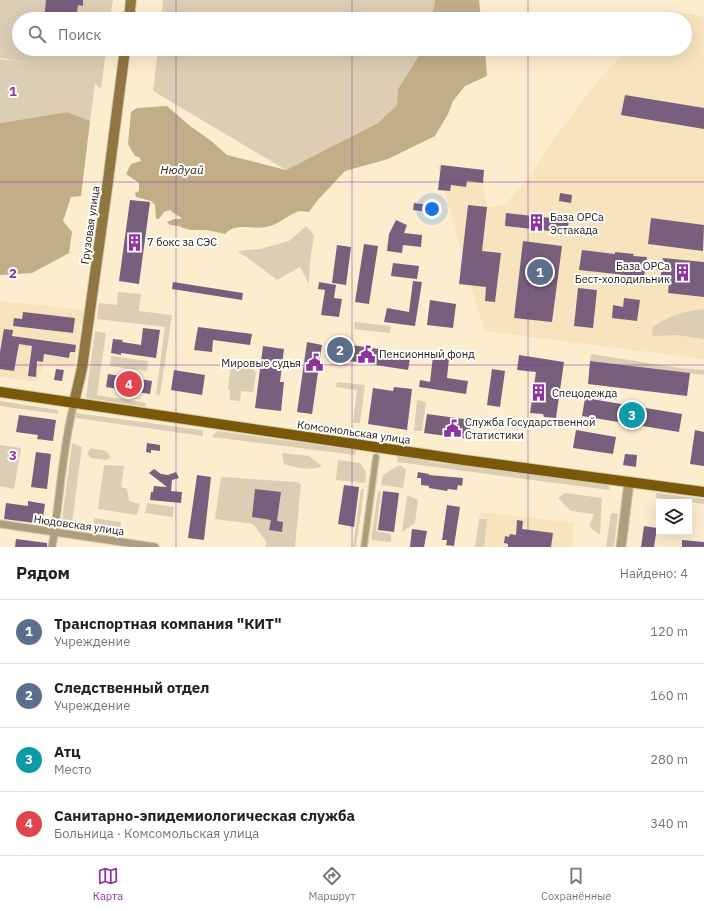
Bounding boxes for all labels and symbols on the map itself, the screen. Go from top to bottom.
text: 1 [9,83,17,100]
water label: Нюдуай [160,162,204,177]
street label: Грузовая улица [78,185,102,265]
your location [422,199,442,219]
place label: База ОРСа Эстакада [550,210,604,237]
building icon: База ОРСа Эстакада [527,213,547,233]
building icon: 7 бокс за СЭС [124,232,144,252]
place label: 7 бокс за СЭС [147,235,217,249]
pin: 1 [527,257,553,287]
place label: База ОРСа Бест-холодильник [575,259,670,286]
building icon: База ОРСа Бест-холодильник [673,262,693,282]
text: 2 [9,265,17,282]
pin: 2 [327,335,353,365]
public building icon: Пенсионный фонд [356,344,376,364]
place label: Пенсионный фонд [379,347,475,361]
public building icon: Мировые судья [304,353,324,373]
place label: Мировые судья [221,356,301,370]
pin: 4 [116,369,142,399]
building icon: Спецодежда [529,383,549,403]
place label: Спецодежда [552,386,618,400]
pin: 3 [619,400,645,430]
place label: Служба Государственной Статистики [465,415,595,442]
street label: Комсомольская улица [296,417,412,447]
public building icon: Служба Государственной Статистики [442,418,462,438]
text: 3 [9,447,17,464]
street label: Нюдовская улица [33,512,125,538]

